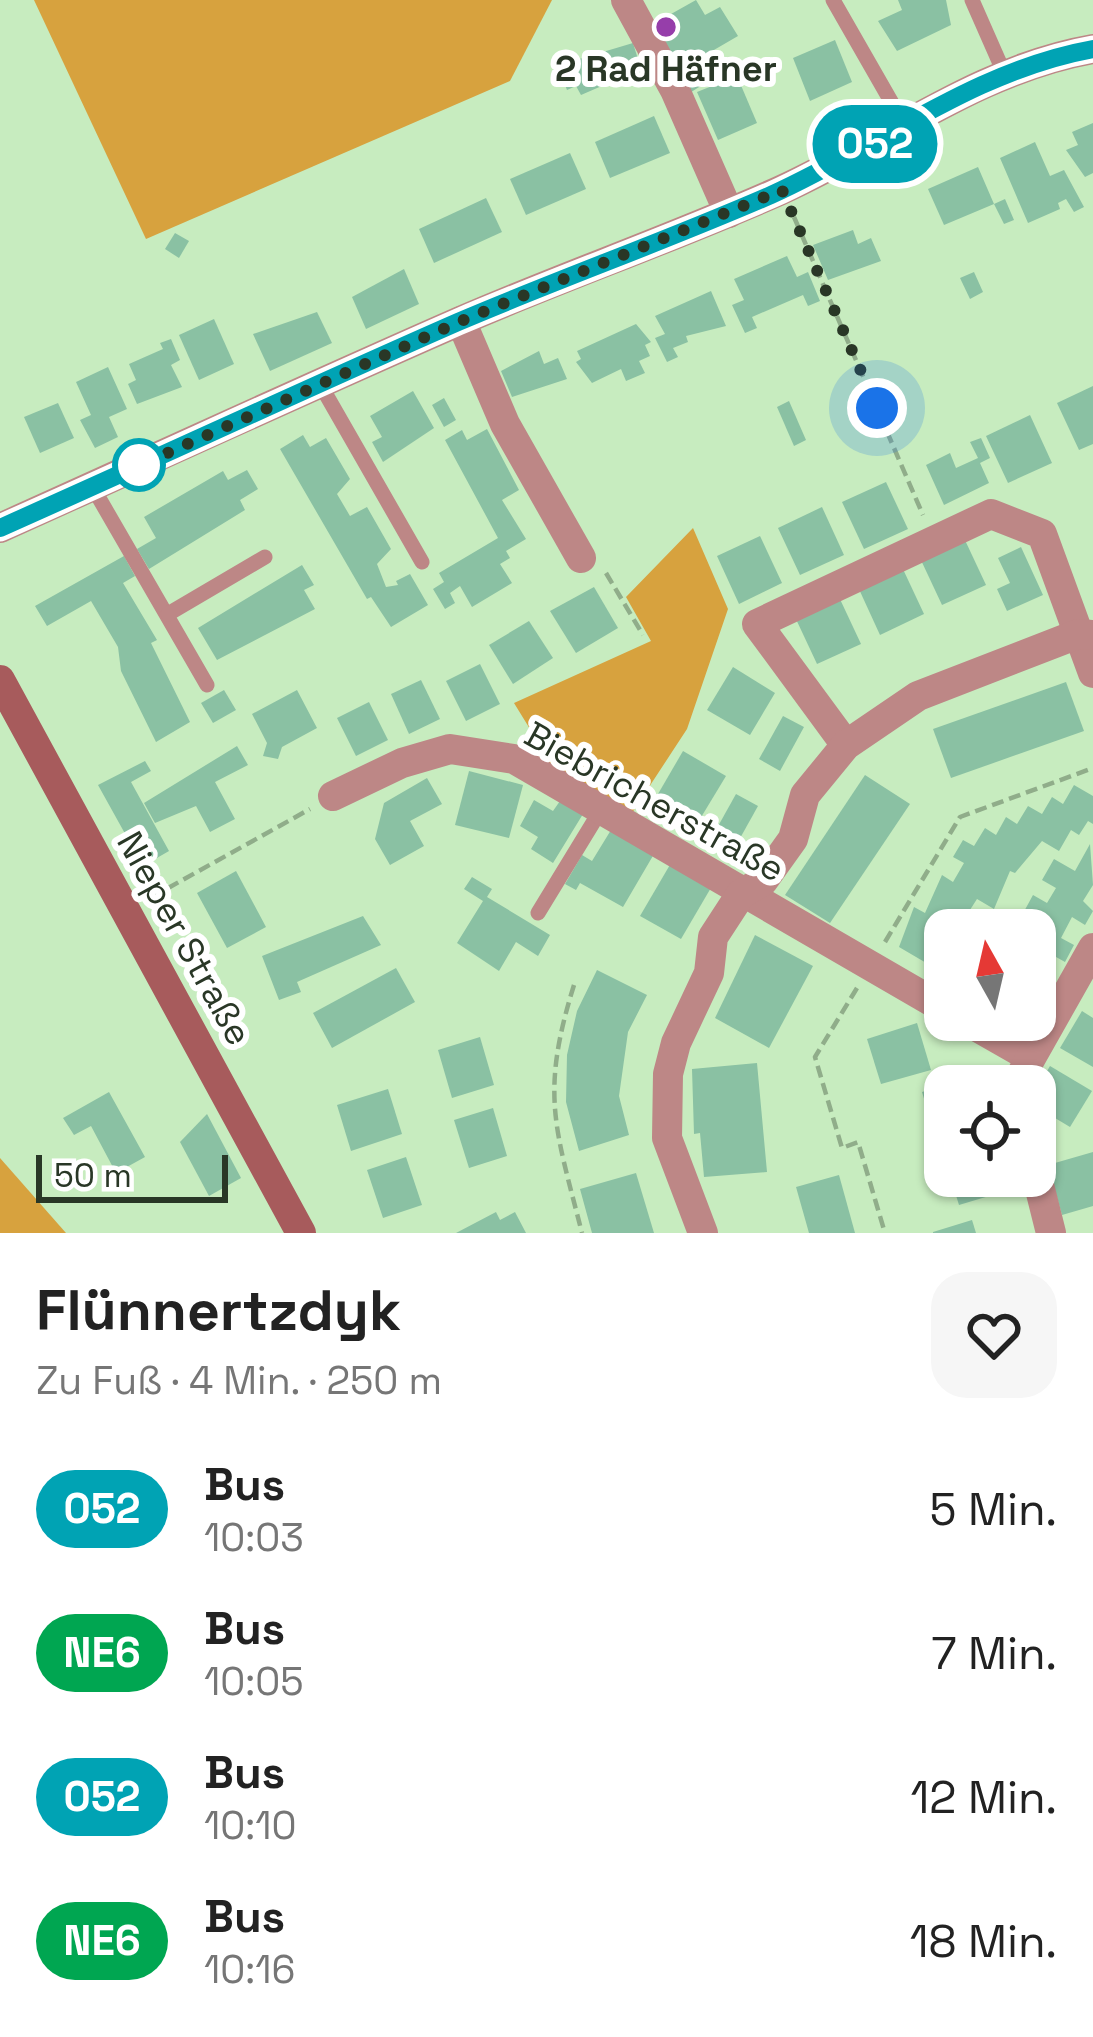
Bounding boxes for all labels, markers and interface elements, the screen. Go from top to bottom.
marker: 2 Rad Häfner [653,14,679,40]
place label: 2 Rad Häfner [555,46,777,92]
line badge: 052 [806,105,944,183]
text: 052 [836,117,914,170]
your location [847,378,907,438]
unlabelled marker [114,440,164,490]
street label: Biebricherstraße [516,711,793,892]
street label: Nieper Straße [106,823,262,1054]
north arrow [924,909,1056,1041]
map controls [924,909,1056,1197]
button: locate [924,1065,1056,1197]
scale bar [36,1149,228,1202]
text: 50 m [54,1155,132,1197]
button: heart [931,1272,1057,1398]
text: Flünnertzdyk [36,1274,401,1347]
text: Zu Fuß · 4 Min. · 250 m [36,1356,442,1405]
text: Bus [204,1456,285,1513]
text: 5 Min. [930,1481,1057,1538]
text: 052 [63,1482,141,1535]
text: 10:03 [204,1513,304,1562]
text: Bus [204,1600,285,1657]
text: 7 Min. [931,1625,1057,1682]
text: NE6 [63,1626,141,1679]
text: 10:05 [204,1657,304,1706]
text: Bus [204,1744,285,1801]
text: 12 Min. [911,1769,1057,1826]
text: 052 [63,1770,141,1823]
text: 10:10 [204,1801,296,1850]
text: Bus [204,1888,285,1945]
text: 18 Min. [910,1913,1057,1970]
text: NE6 [63,1914,141,1967]
text: 10:16 [204,1945,295,1994]

